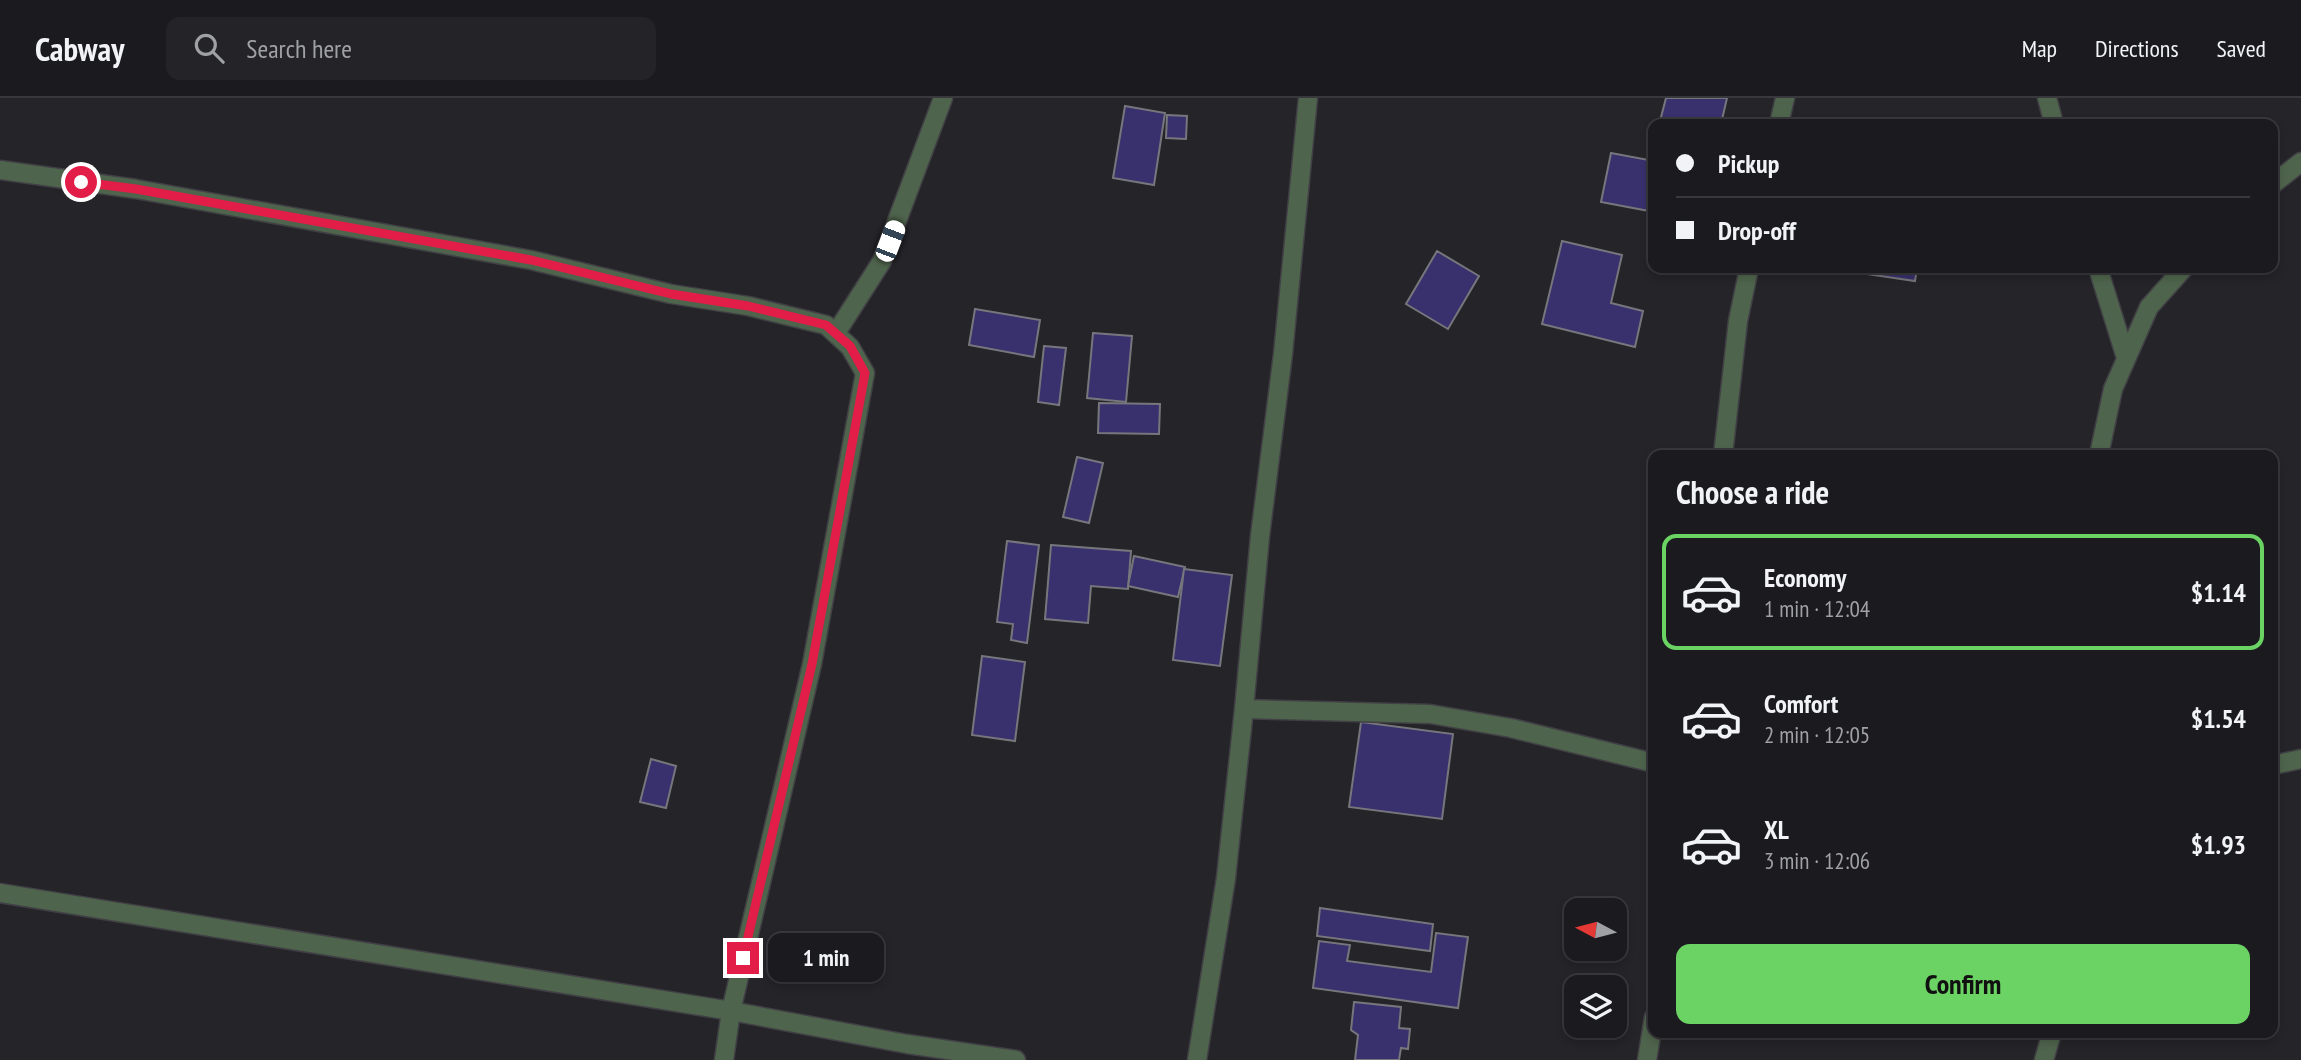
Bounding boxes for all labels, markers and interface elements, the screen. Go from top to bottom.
search box [166,17,656,80]
text: Cabway [35,27,124,70]
icon: search [190,29,228,67]
text: Search here [246,32,352,65]
text: Map [2022,33,2057,64]
text: Directions [2095,33,2179,64]
text: Saved [2217,33,2266,64]
text: Pickup [1718,147,1779,180]
route start [65,166,97,198]
text: Drop-off [1718,214,1796,247]
car [873,218,908,264]
text: Choose a ride [1676,471,1829,513]
icon: car [1680,561,1743,624]
text: Economy [1764,561,1846,594]
text: $1.14 [2191,576,2246,609]
text: 1 min · 12:04 [1764,594,1870,623]
icon: car [1680,687,1743,750]
text: Comfort [1764,687,1838,720]
text: $1.54 [2191,702,2246,735]
text: 2 min · 12:05 [1764,720,1870,749]
icon: car [1680,813,1743,876]
text: XL [1764,813,1789,846]
text: $1.93 [2191,828,2246,861]
text: 3 min · 12:06 [1764,846,1870,875]
north arrow [1564,898,1628,961]
map controls [1564,898,1627,1038]
callout: 1 min [768,934,883,982]
route end [727,942,759,974]
text: 1 min [803,943,849,972]
button: Confirm [1676,944,2250,1024]
button: layers [1564,975,1627,1038]

